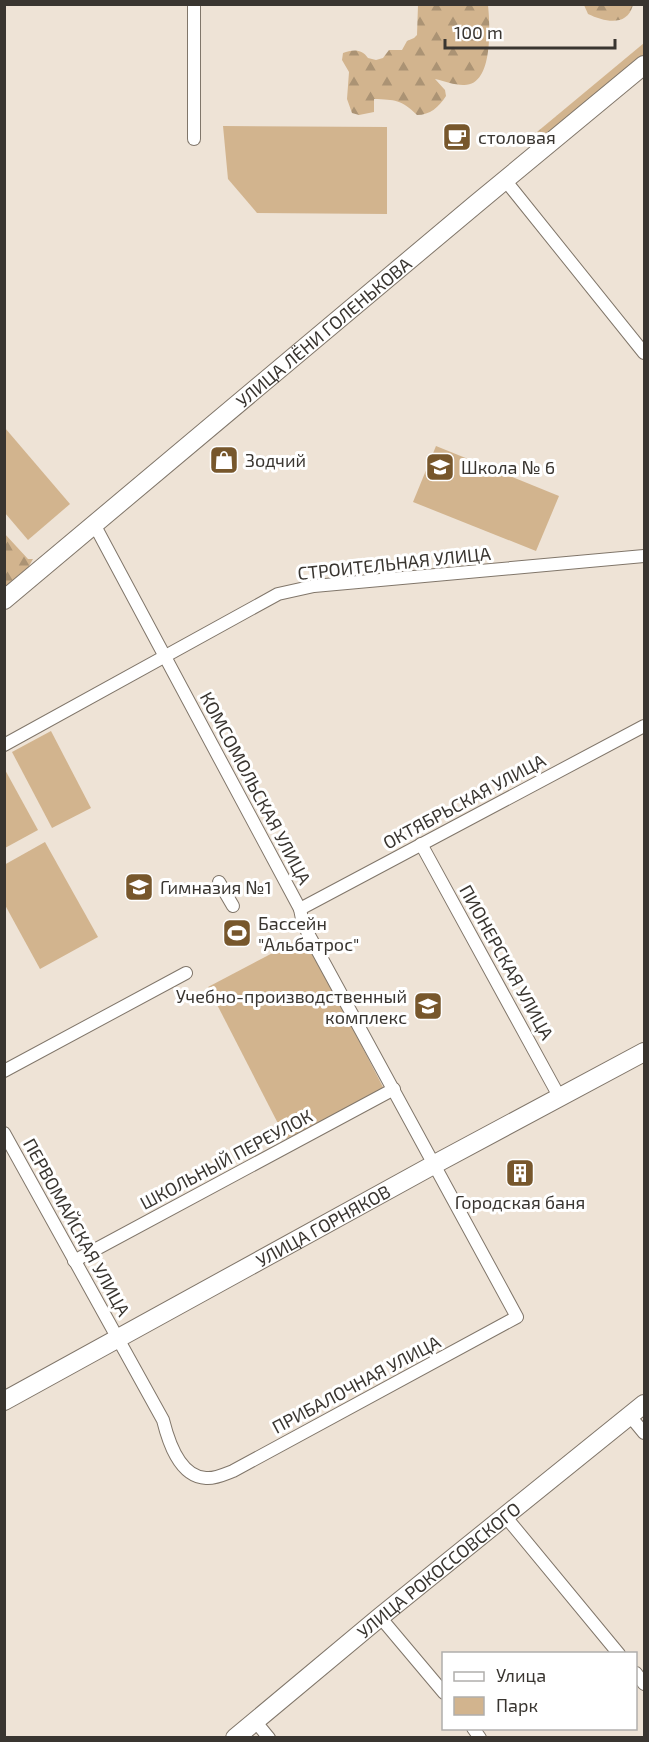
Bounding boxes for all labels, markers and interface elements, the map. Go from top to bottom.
scale bar [445,12,614,50]
text: 100 m [454,21,503,43]
cafe icon: столовая [441,121,473,153]
place label: столовая [478,126,556,148]
street label: УЛИЦА ЛЁНИ ГОЛЕНЬКОВА [231,252,416,412]
shop icon: Зодчий [208,444,240,476]
place label: Зодчий [245,449,306,471]
school or university icon: Школа № 6 [424,451,456,483]
place label: Школа № 6 [461,456,555,478]
street label: СТРОИТЕЛЬНАЯ УЛИЦА [296,542,492,584]
street label: КОМСОМОЛЬСКАЯ УЛИЦА [196,688,317,889]
street label: ОКТЯБРЬСКАЯ УЛИЦА [379,748,550,853]
school or university icon: Гимназия №1 [123,871,155,903]
place label: Гимназия №1 [160,876,272,898]
street label: ПИОНЕРСКАЯ УЛИЦА [455,881,559,1044]
place label: Бассейн "Альбатрос" [258,912,359,955]
sports icon: Бассейн "Альбатрос" [221,917,253,949]
place label: Учебно-производственный комплекс [176,985,407,1028]
school or university icon: Учебно-производственный комплекс [412,990,444,1022]
street label: ШКОЛЬНЫЙ ПЕРЕУЛОК [136,1104,316,1214]
street label: ПЕРВОМАЙСКАЯ УЛИЦА [19,1134,135,1320]
building icon: Городская баня [504,1157,536,1189]
street label: УЛИЦА ГОРНЯКОВ [252,1180,394,1271]
place label: Городская баня [455,1191,585,1213]
street label: ПРИБАЛОЧНАЯ УЛИЦА [268,1330,445,1438]
street label: УЛИЦА РОКОССОВСКОГО [352,1497,525,1643]
legend [442,1652,637,1730]
text: Улица [496,1664,546,1686]
text: Парк [496,1694,538,1716]

